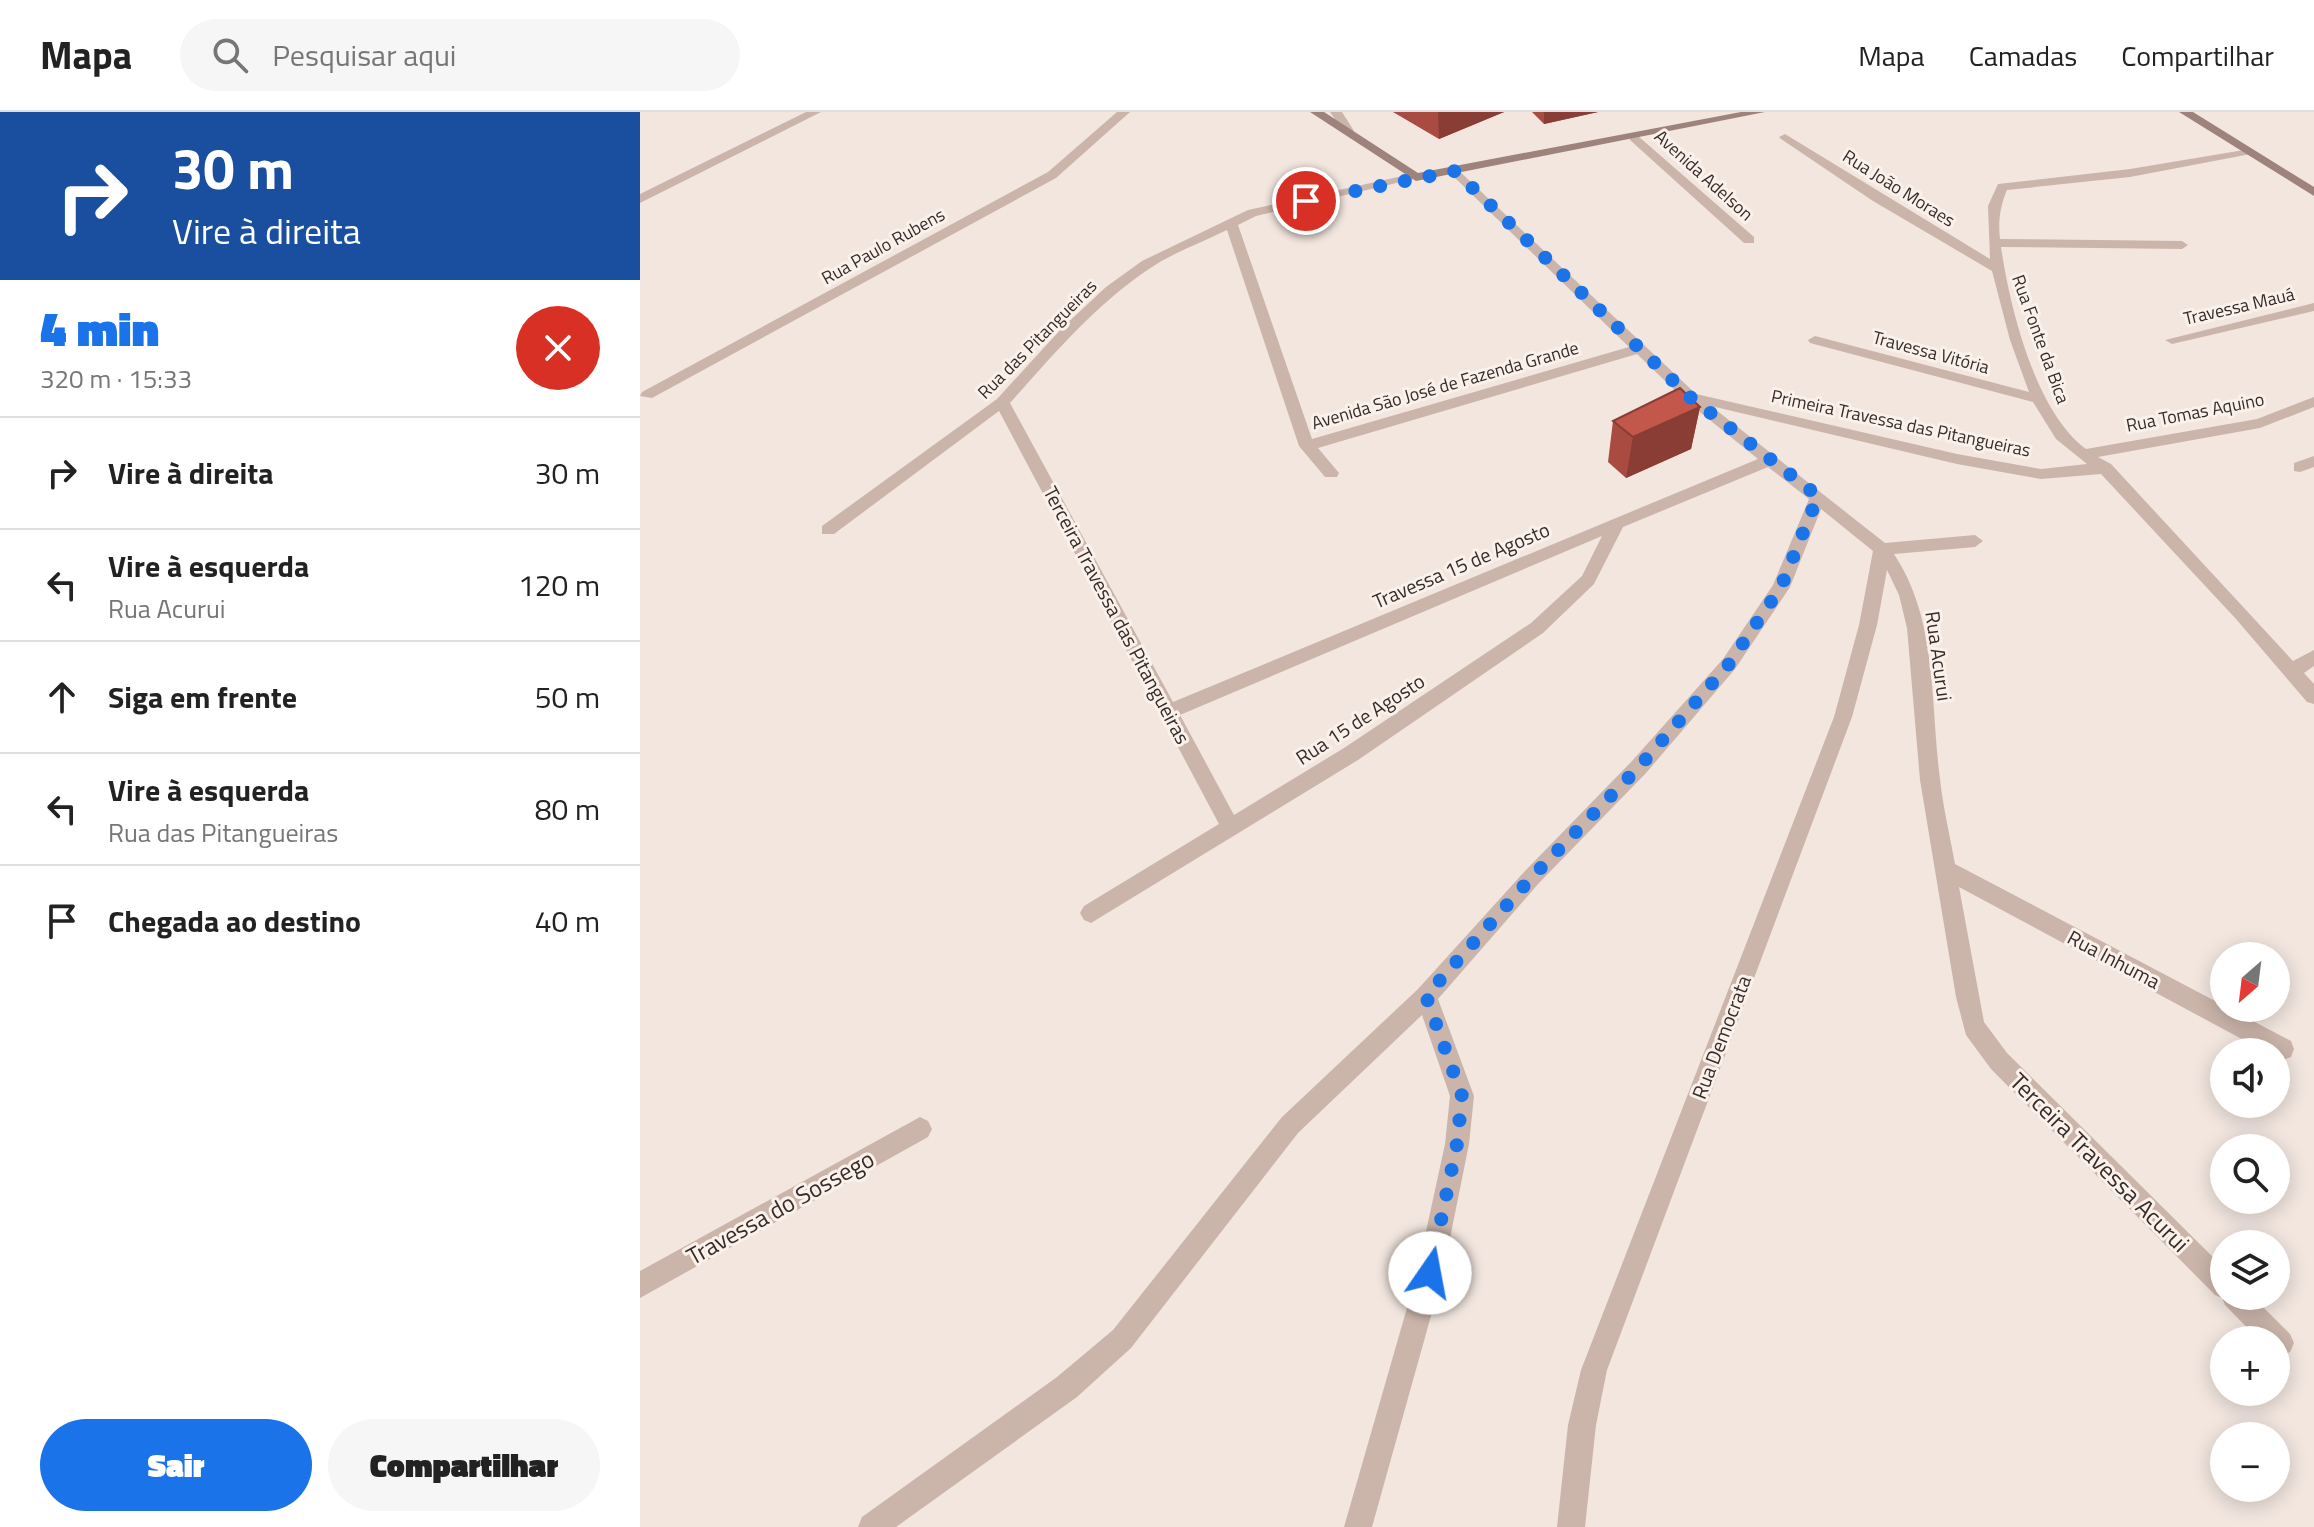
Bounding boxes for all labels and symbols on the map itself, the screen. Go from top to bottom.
street label: Avenida Adelson [1649,123,1759,227]
street label: Rua João Moraes [1838,143,1960,233]
pin [1272,167,1340,235]
street label: Rua Paulo Rubens [816,201,950,291]
street label: Rua Fonte da Bica [2005,271,2077,407]
street label: Rua das Pitangueiras [971,273,1103,405]
street label: Travessa Mauá [2181,280,2297,332]
street label: Travessa Vitória [1870,323,1992,381]
street label: Avenida São José de Fazenda Grande [1308,334,1582,436]
street label: Primeira Travessa das Pitangueiras [1769,382,2033,464]
street label: Rua Tomas Aquino [2124,385,2266,439]
street label: Terceira Travessa das Pitangueiras [1036,481,1198,749]
street label: Travessa 15 de Agosto [1368,514,1554,616]
street label: Rua Acurui [1917,609,1961,703]
street label: Rua 15 de Agosto [1289,666,1431,772]
street label: Rua Inhuma [2062,922,2166,996]
north arrow [2210,942,2290,1022]
street label: Rua Democrata [1683,971,1759,1103]
street label: Terceira Travessa Acurui [2002,1064,2198,1260]
street label: Travessa do Sossego [680,1140,880,1274]
position arrow [1388,1231,1472,1315]

